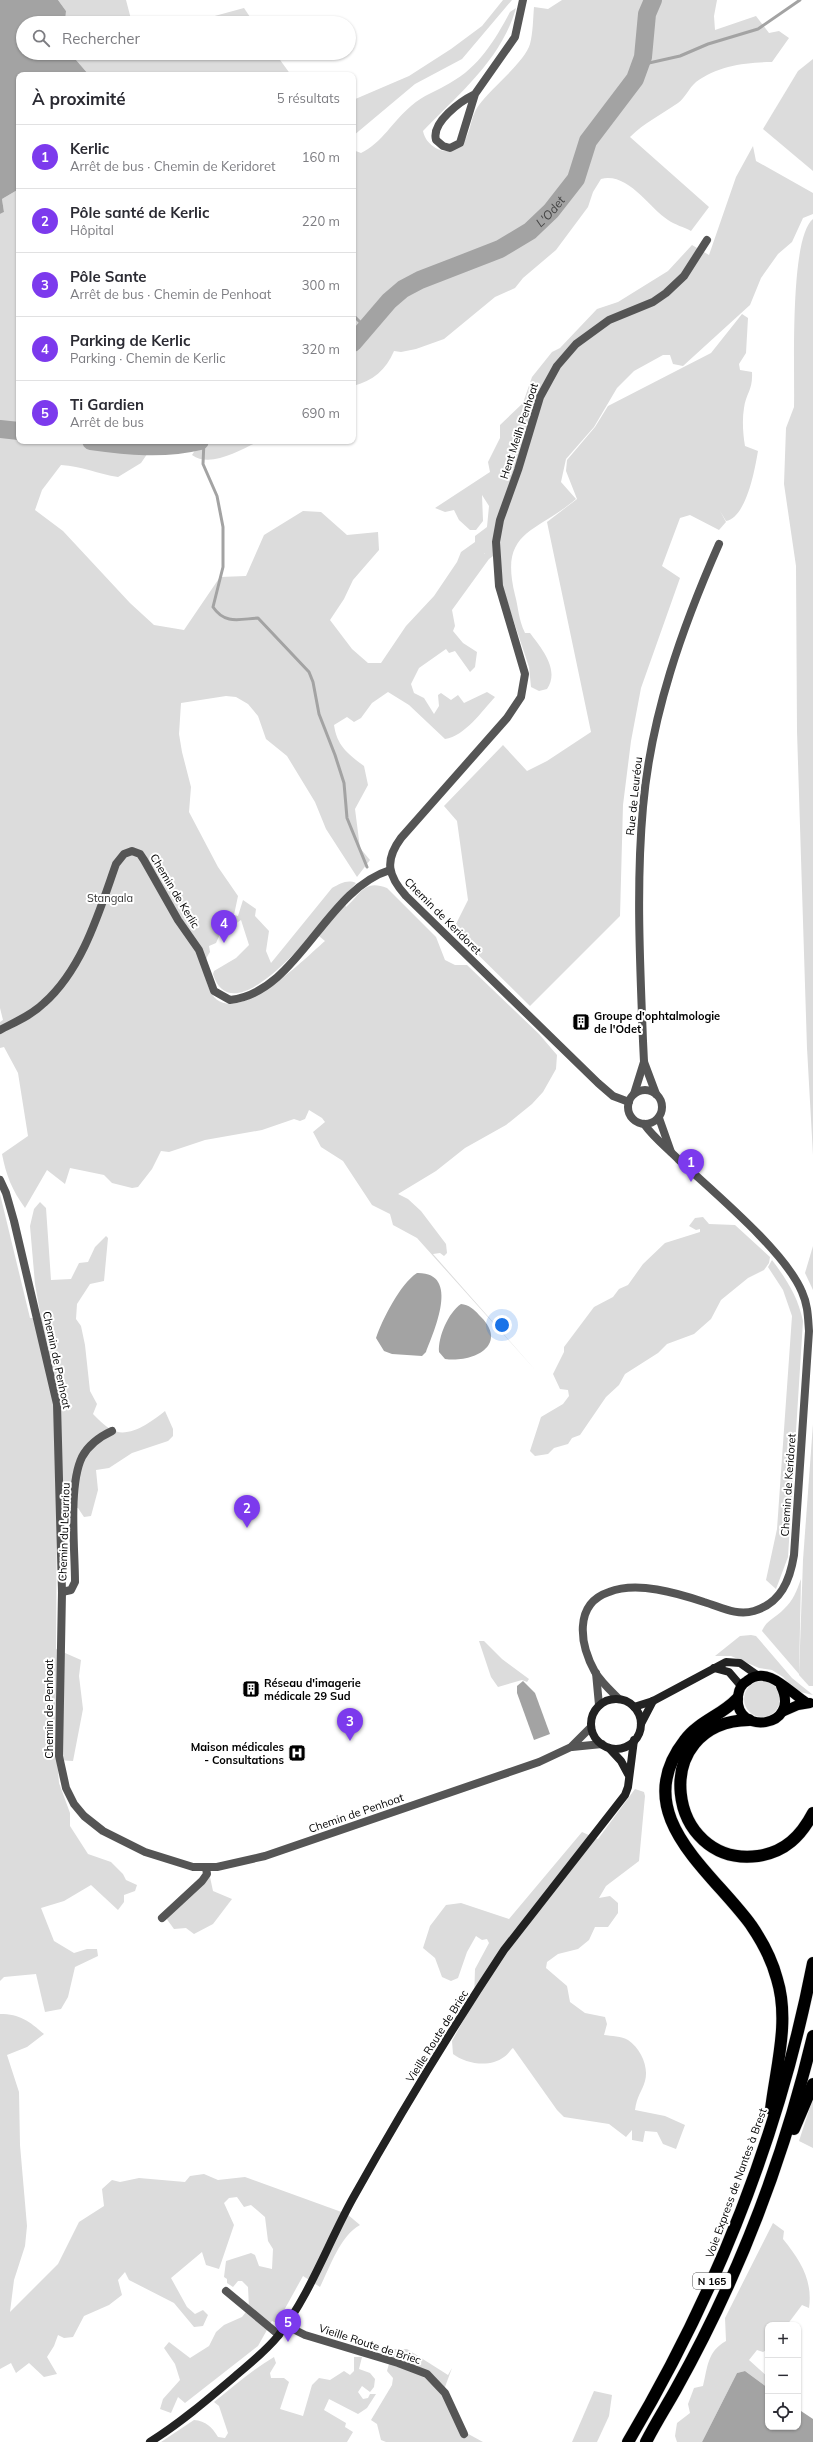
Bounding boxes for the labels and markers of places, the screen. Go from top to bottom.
pin: 4 [211,910,237,943]
place label: Groupe d'ophtalmologie de l'Odet [594,1009,720,1036]
building icon: Groupe d'ophtalmologie de l'Odet [571,1012,591,1032]
pin: 1 [678,1149,704,1182]
pin: 2 [234,1495,260,1528]
place label: Réseau d'imagerie médicale 29 Sud [264,1676,361,1703]
building icon: Réseau d'imagerie médicale 29 Sud [241,1679,261,1699]
pin: 3 [337,1708,363,1741]
place label: Maison médicales - Consultations [191,1740,284,1767]
hospital icon: Maison médicales - Consultations [287,1743,307,1763]
pin: 5 [275,2309,301,2342]

